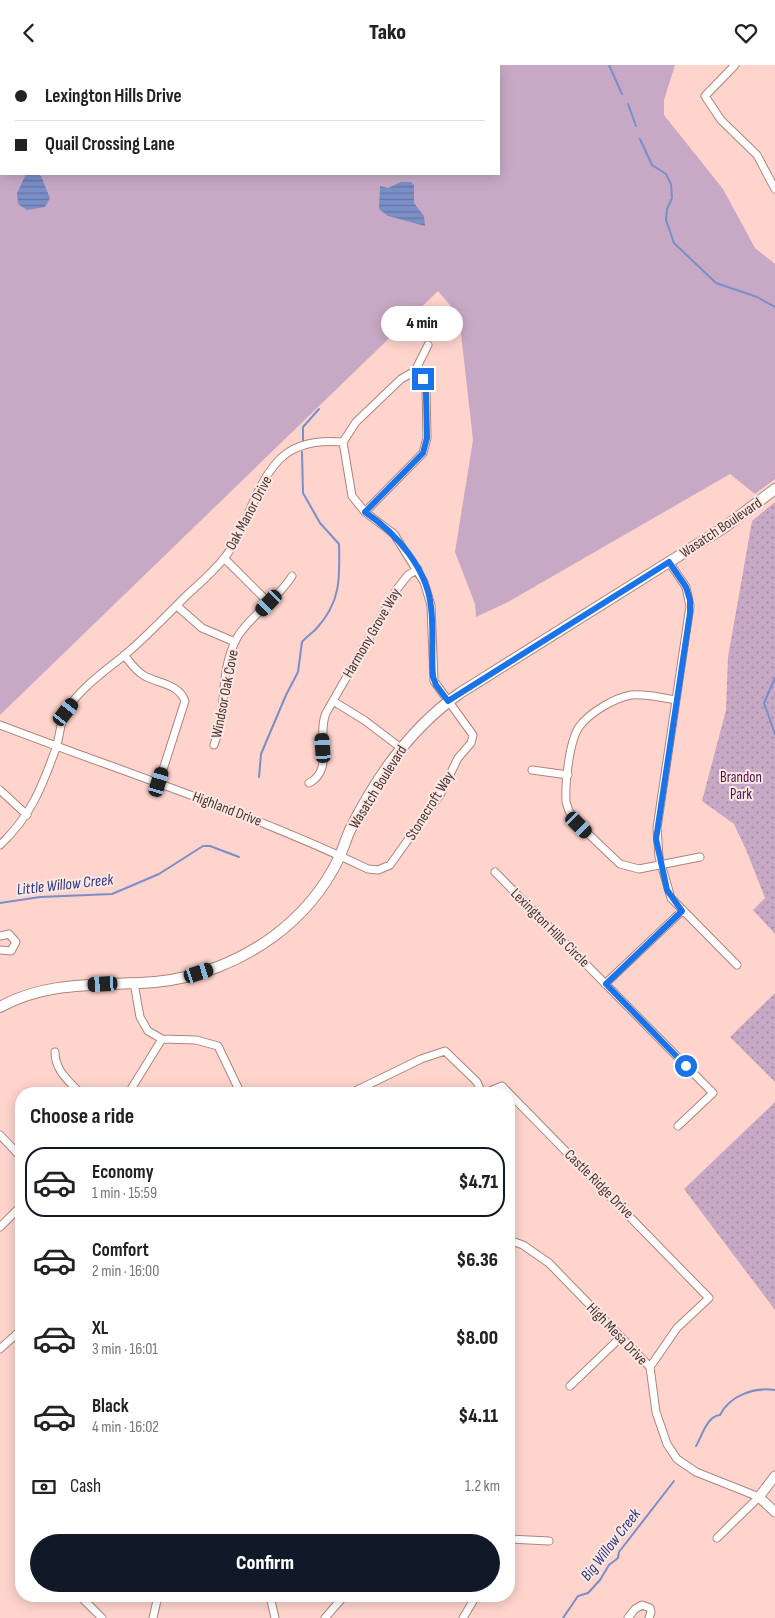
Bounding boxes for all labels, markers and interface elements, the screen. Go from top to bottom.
icon: back [15,19,43,47]
text: Tako [369,19,406,46]
icon: heart [732,19,760,47]
text: Lexington Hills Drive [45,85,182,108]
text: Quail Crossing Lane [45,133,175,156]
callout: 4 min [382,307,464,341]
text: 4 min [406,314,438,333]
route end [412,368,434,390]
street label: Oak Manor Drive [222,473,276,553]
street label: Wasatch Boulevard [676,494,766,562]
street label: Harmony Grove Way [339,584,406,681]
car [253,587,284,619]
street label: Windsor Oak Cove [207,648,243,740]
car [50,696,81,728]
car [314,733,331,763]
street label: Wasatch Boulevard [345,742,411,832]
car [147,765,170,799]
street label: Stonecroft Way [401,768,459,844]
park label: Brandon Park [720,768,762,804]
street label: Highland Drive [190,787,264,831]
car [563,809,594,841]
water label: Little Willow Creek [16,870,115,900]
street label: Lexington Hills Circle [506,884,594,972]
car [182,961,215,985]
car [87,976,118,992]
route start [675,1055,697,1077]
text: Choose a ride [30,1103,134,1130]
street label: Castle Ridge Drive [560,1145,638,1223]
icon: car [32,1160,77,1205]
text: Economy [92,1161,154,1184]
text: $4.71 [459,1171,498,1194]
text: 1 min · 15:59 [92,1184,157,1203]
icon: car [32,1238,77,1283]
text: Comfort [92,1239,149,1262]
text: $6.36 [457,1249,498,1272]
text: 2 min · 16:00 [92,1262,159,1281]
street label: High Mesa Drive [582,1299,652,1369]
icon: car [32,1316,77,1361]
text: XL [92,1317,108,1340]
text: $8.00 [456,1327,498,1350]
text: 3 min · 16:01 [92,1340,158,1359]
icon: car [32,1394,77,1439]
text: Black [92,1395,129,1418]
text: $4.11 [459,1405,498,1428]
text: 4 min · 16:02 [92,1418,159,1437]
icon: cash [30,1473,58,1501]
text: Cash [70,1475,101,1498]
text: 1.2 km [465,1477,500,1496]
water label: Big Willow Creek [577,1504,646,1585]
button: Confirm [30,1534,500,1592]

